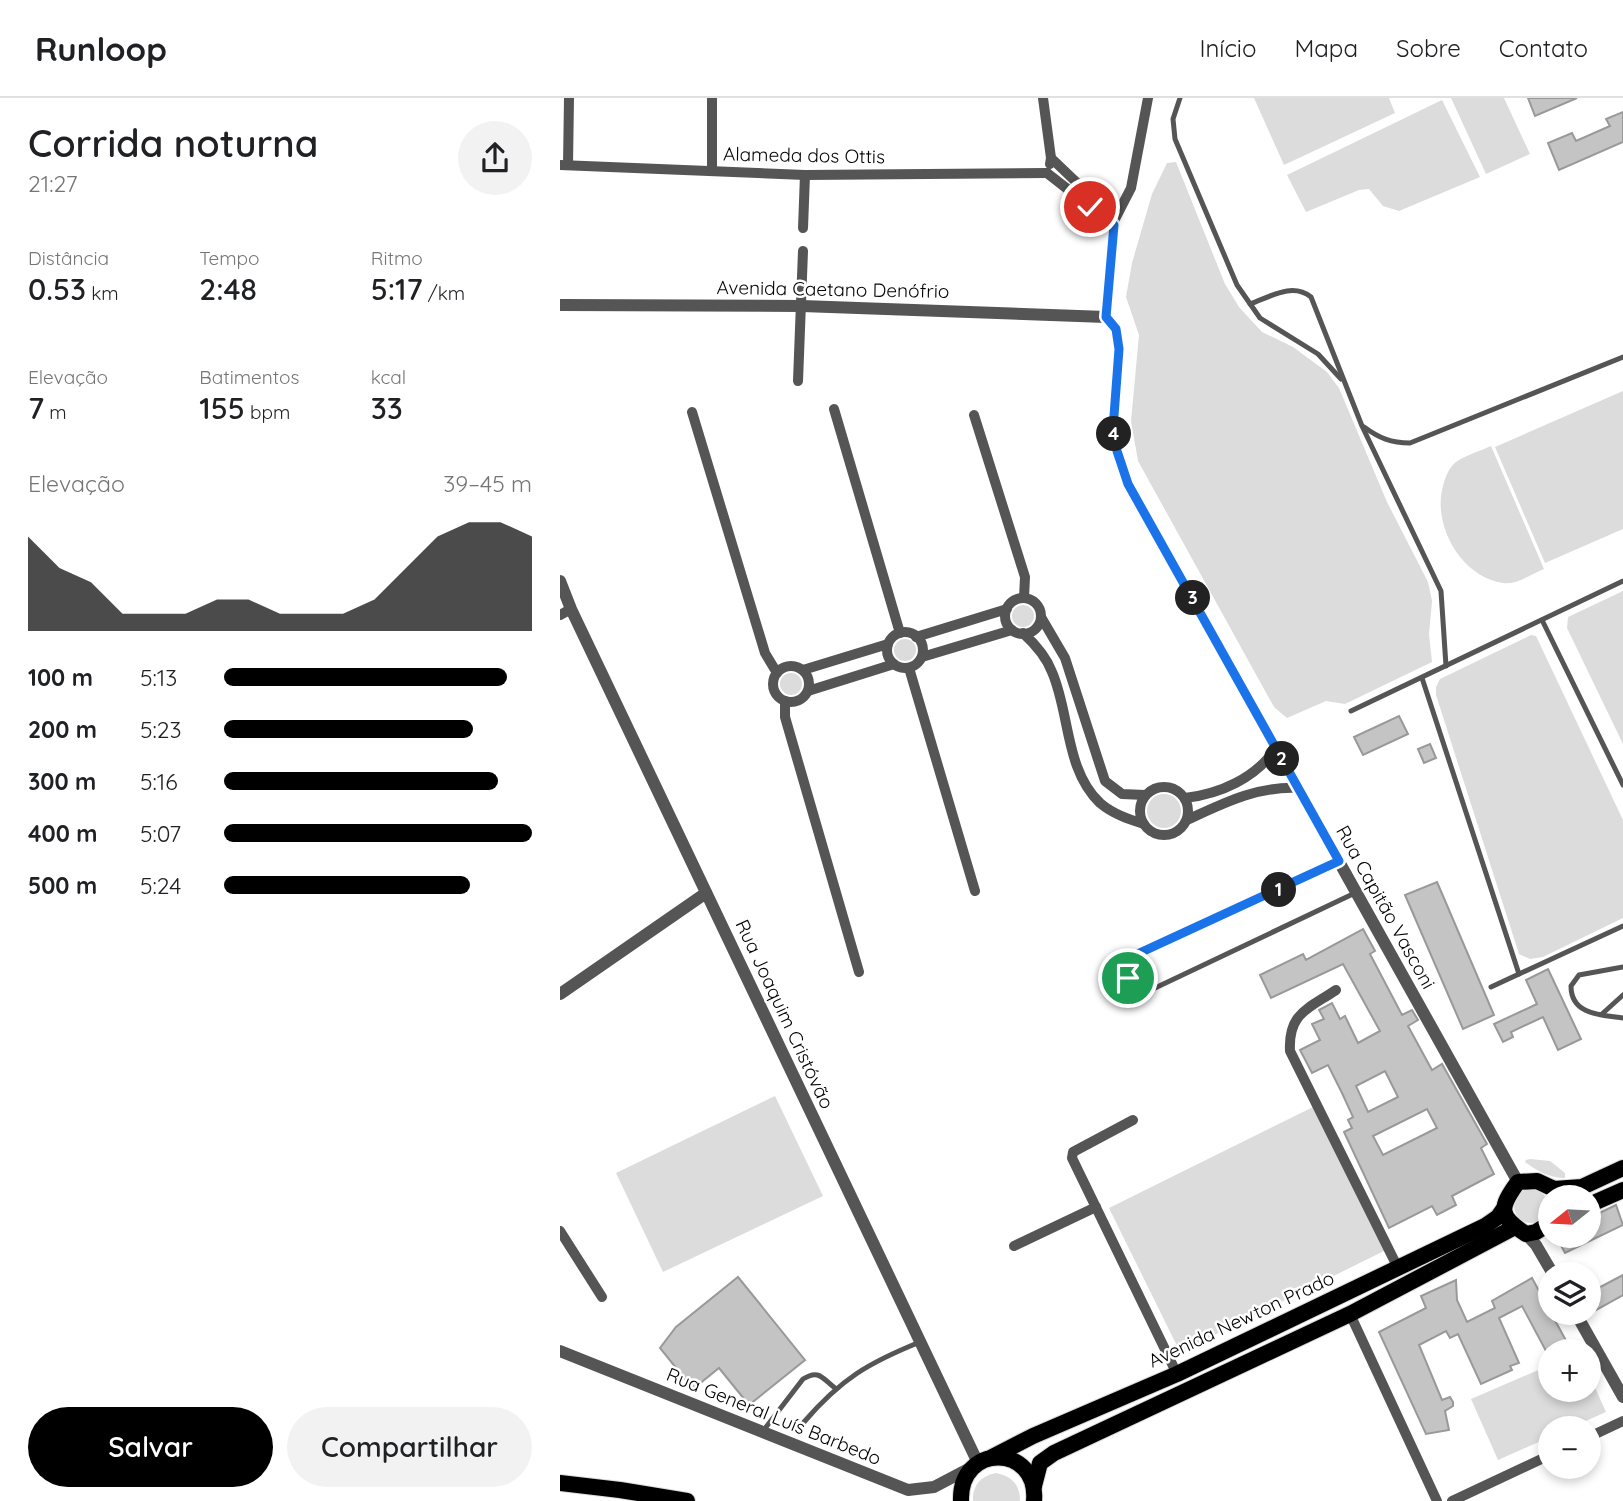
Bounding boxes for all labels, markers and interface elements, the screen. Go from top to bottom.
text: Runloop [35,28,167,69]
text: Início [1199,33,1256,63]
text: Mapa [1294,33,1358,63]
text: Sobre [1396,33,1461,63]
text: Contato [1499,33,1588,63]
text: Corrida noturna [28,119,318,167]
button: share [458,121,532,195]
street label: Alameda dos Ottis [723,142,885,168]
text: 21:27 [28,169,78,198]
pin [1060,177,1120,237]
icon: check [1071,188,1109,226]
text: Distância [28,246,109,270]
text: Tempo [199,246,260,270]
text: Ritmo [371,246,423,270]
text: 0.53 [28,270,86,308]
text: 2:48 [199,270,257,308]
text: 5:17 [371,270,423,308]
street label: Avenida Caetano Denófrio [716,275,950,303]
text: km [86,281,119,305]
text: /km [423,281,465,305]
text: Elevação [28,365,108,389]
text: Batimentos [199,365,300,389]
text: kcal [371,365,406,389]
text: 7 [28,389,44,427]
text: 155 [199,389,245,427]
text: 33 [371,389,403,427]
text: m [44,400,67,424]
text: bpm [245,400,290,424]
pin: 4 [1096,416,1132,452]
text: 4 [1108,421,1119,445]
text: Elevação [28,469,125,498]
text: 39–45 m [443,469,532,498]
pin: 3 [1176,580,1210,616]
text: 3 [1187,585,1198,609]
text: 100 m [28,663,93,692]
text: 5:13 [140,663,177,692]
text: 200 m [28,715,97,744]
text: 5:23 [140,715,182,744]
pin: 2 [1264,742,1300,776]
text: 2 [1276,746,1287,770]
text: 300 m [28,767,96,796]
text: 5:16 [140,767,178,796]
text: 400 m [28,819,97,848]
text: 5:07 [140,819,181,848]
street label: Rua Capitão Vasconi [1331,821,1441,993]
text: 500 m [28,871,97,900]
text: 5:24 [140,871,181,900]
pin: 1 [1262,872,1296,908]
text: 1 [1275,877,1282,901]
street label: Rua Joaquim Cristóvão [731,915,839,1113]
pin [1098,948,1158,1008]
icon: arrive [1109,959,1147,997]
north arrow [1538,1185,1601,1248]
map controls [1538,1185,1601,1479]
button: layers [1538,1262,1601,1325]
street label: Avenida Newton Prado [1144,1265,1338,1373]
button: + [1538,1339,1601,1402]
street label: Rua General Luís Barbedo [663,1362,885,1470]
button: Salvar [28,1407,273,1487]
button: Compartilhar [287,1407,532,1487]
button: − [1538,1416,1601,1479]

